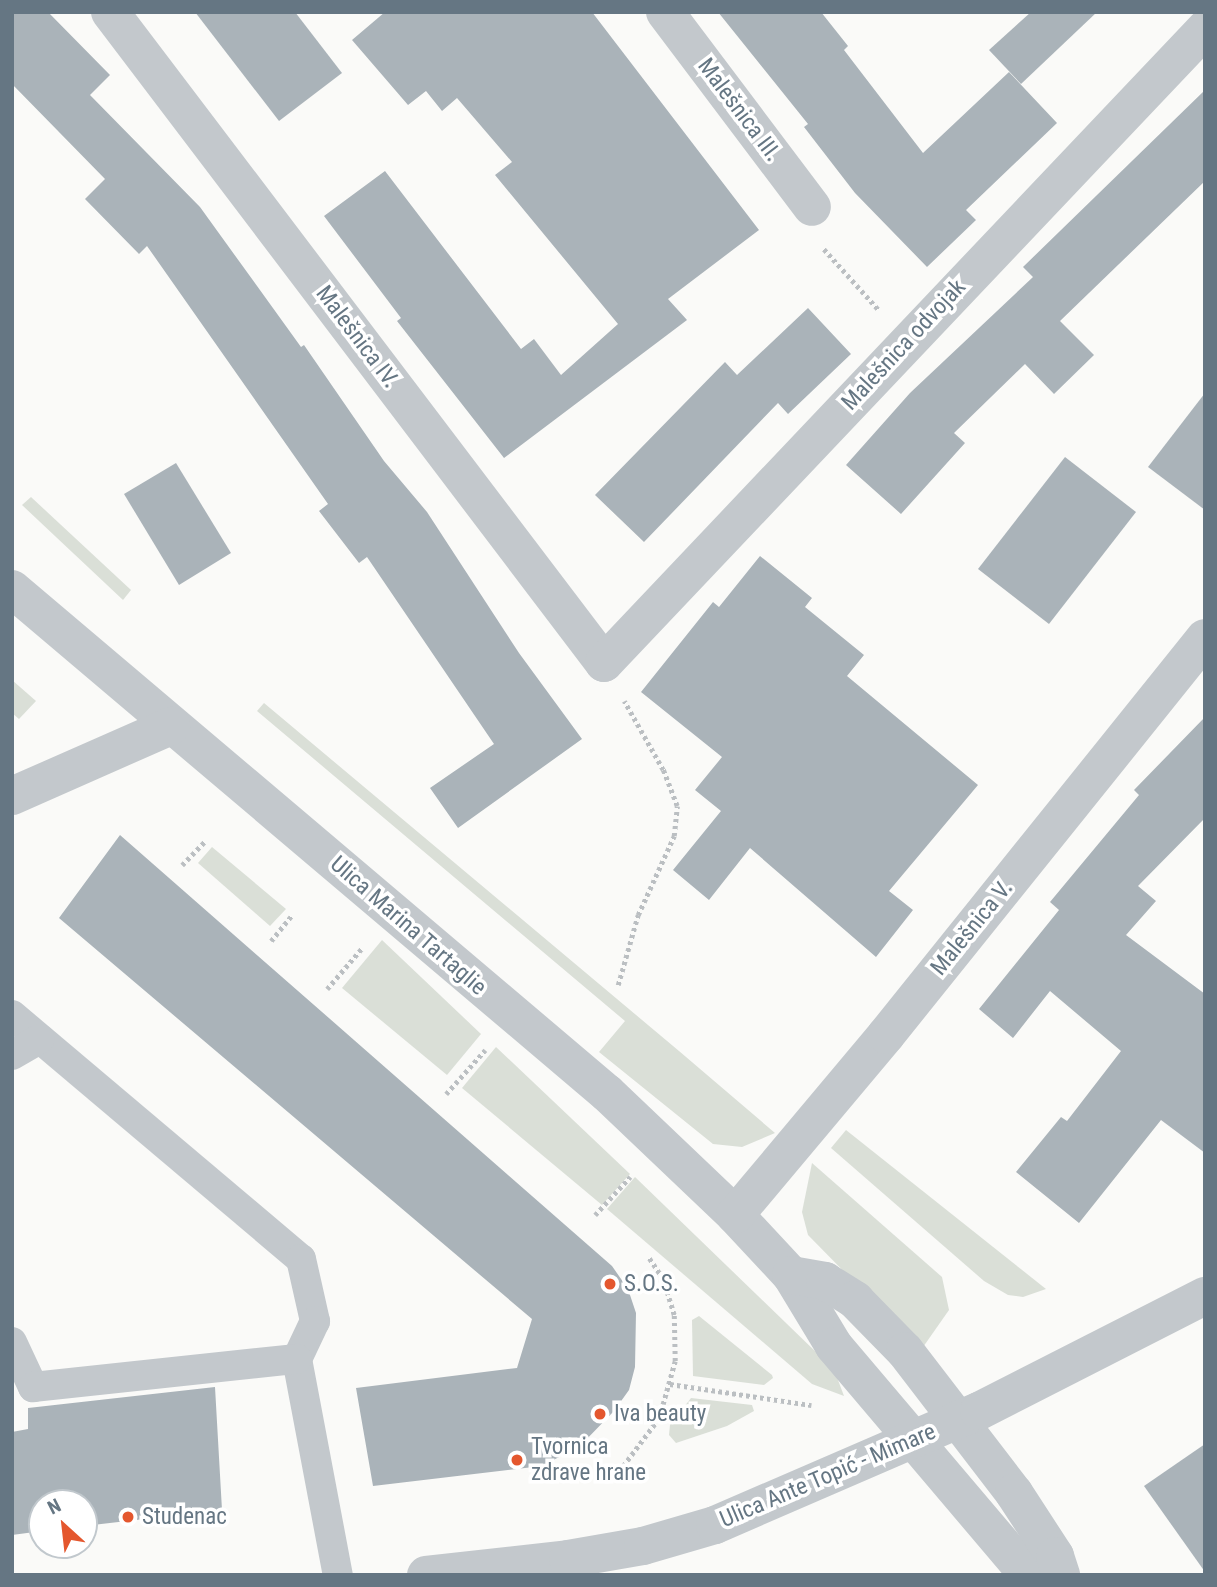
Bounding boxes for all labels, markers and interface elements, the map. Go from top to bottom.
street label: Malešnica III. [691,53,787,167]
street label: Malešnica odvojak [836,274,972,416]
street label: Malešnica IV. [310,281,404,393]
street label: Ulica Marina Tartaglie [324,851,492,1001]
street label: Malešnica V. [925,875,1019,981]
place label: S.O.S. [624,1270,679,1298]
marker: S.O.S. [602,1276,618,1292]
place label: Iva beauty [614,1400,706,1428]
marker: Iva beauty [592,1406,608,1422]
street label: Ulica Ante Topić - Mimare [716,1418,940,1534]
place label: Tvornica zdrave hrane [531,1433,646,1487]
marker: Tvornica zdrave hrane [509,1452,525,1468]
north arrow [28,1489,98,1559]
text: N [44,1494,65,1520]
place label: Studenac [142,1503,227,1531]
marker: Studenac [120,1509,136,1525]

